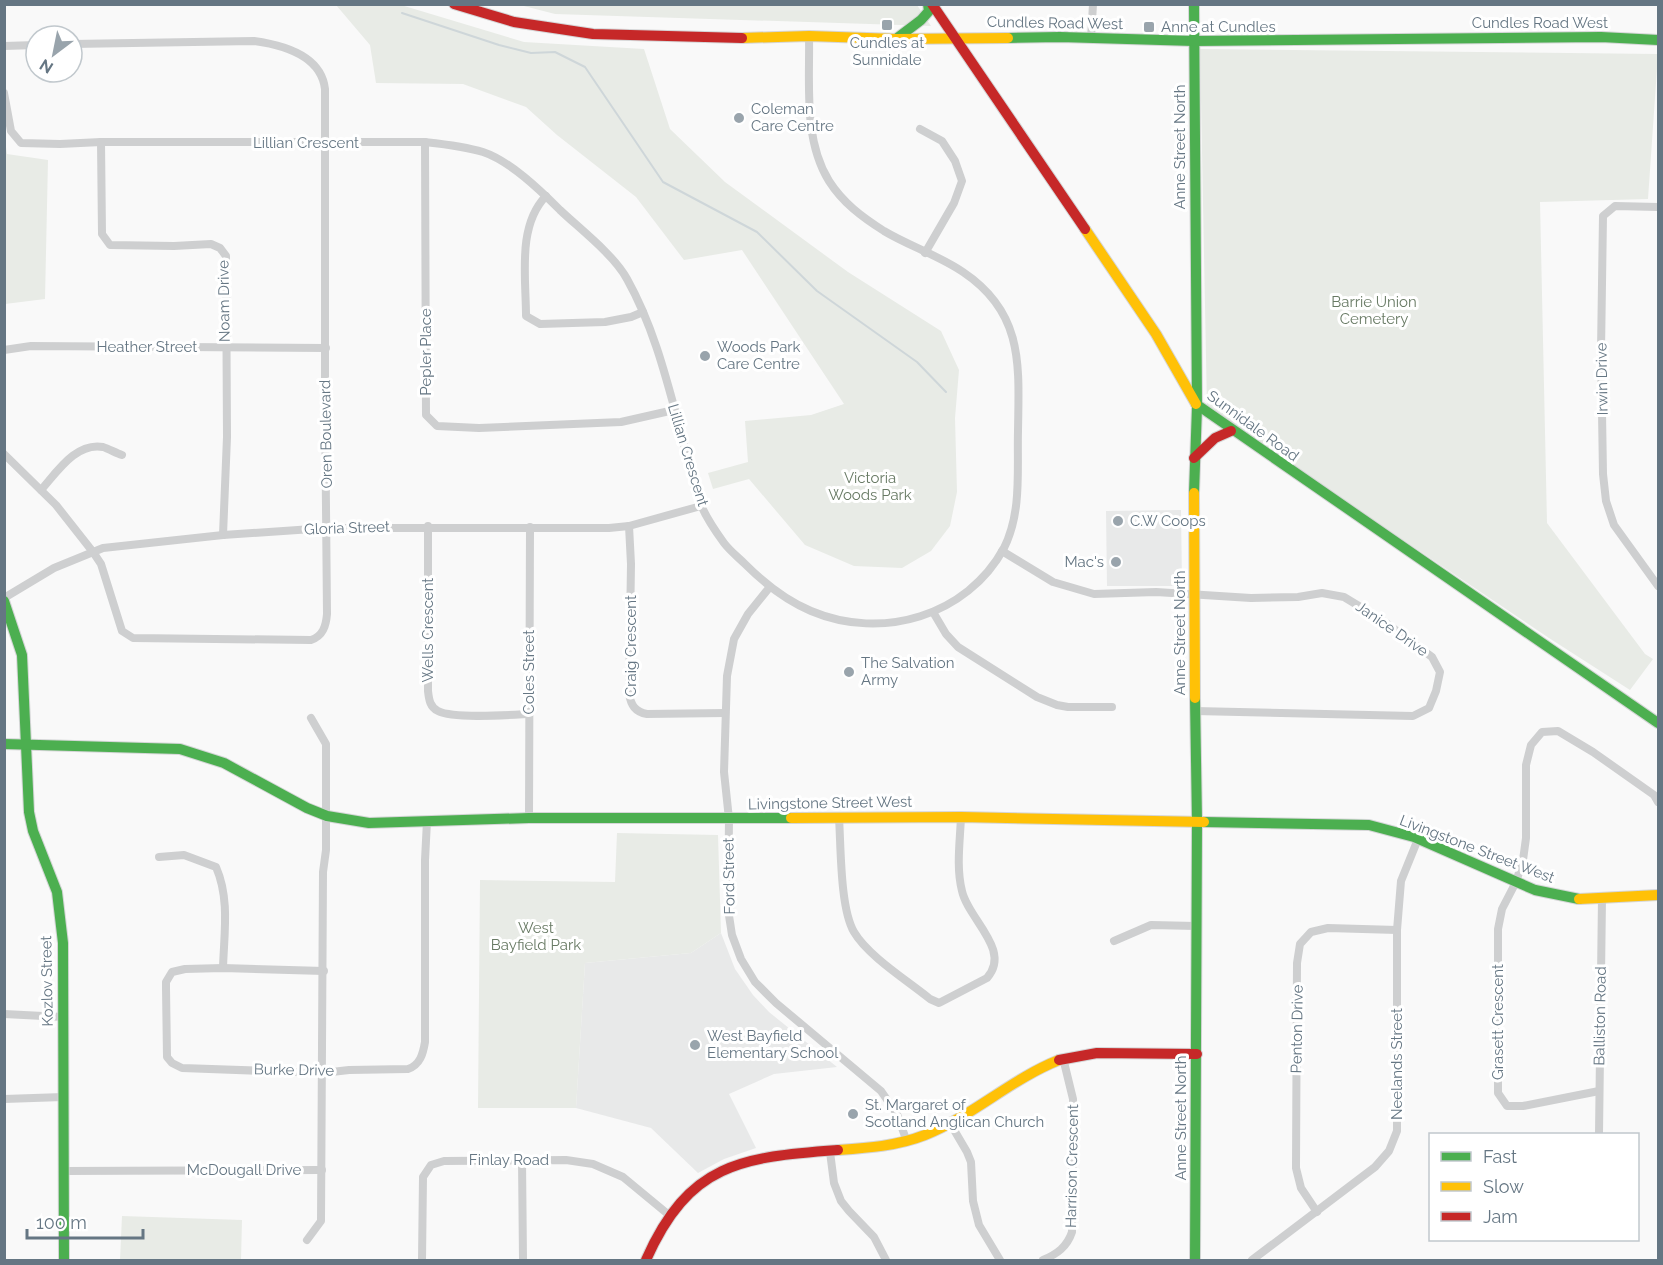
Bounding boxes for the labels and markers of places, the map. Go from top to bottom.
marker: Cundles at Sunnidale [880,18,894,32]
place label: Anne at Cundles [1161,18,1276,36]
marker: Anne at Cundles [1142,20,1156,34]
place label: Cundles at Sunnidale [850,34,924,69]
place label: Coleman Care Centre [751,100,834,135]
marker: Coleman Care Centre [732,111,746,125]
place label: Woods Park Care Centre [717,338,801,373]
marker: Woods Park Care Centre [698,349,712,363]
place label: C.W Coops [1130,512,1206,530]
marker: C.W Coops [1111,514,1125,528]
place label: Mac's [1064,553,1104,571]
marker: Mac's [1109,555,1123,569]
place label: The Salvation Army [861,654,955,689]
marker: The Salvation Army [842,665,856,679]
place label: West Bayfield Elementary School [707,1027,839,1062]
marker: West Bayfield Elementary School [688,1038,702,1052]
place label: St. Margaret of Scotland Anglican Church [865,1096,1044,1131]
marker: St. Margaret of Scotland Anglican Church [846,1107,860,1121]

